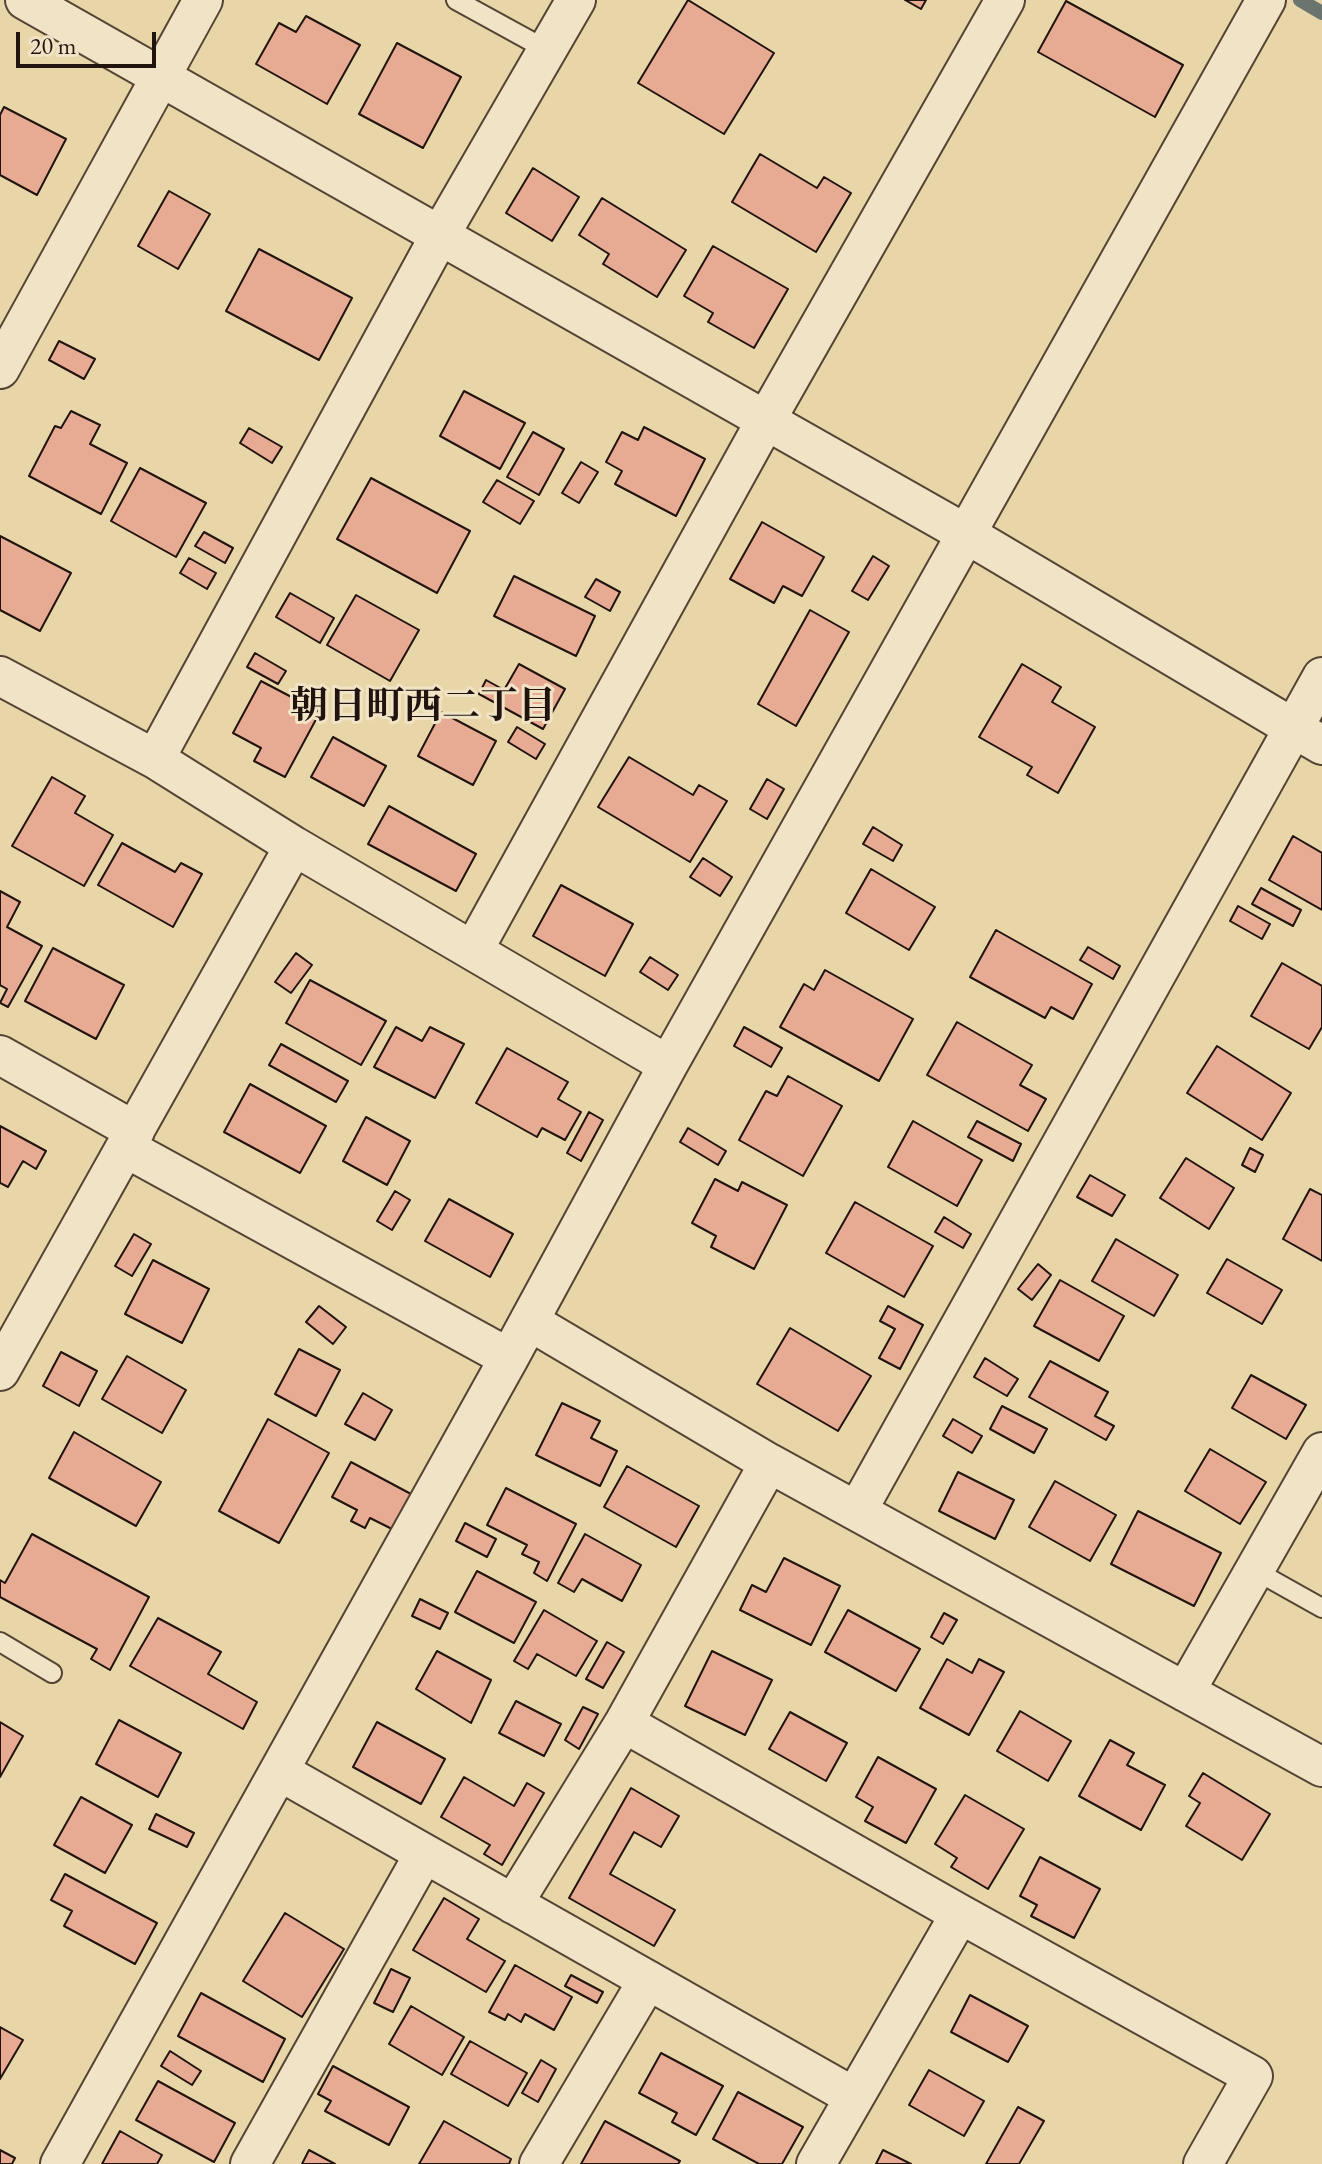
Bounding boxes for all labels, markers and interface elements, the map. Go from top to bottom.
scale bar [20,16,160,66]
text: 20 m [30,30,77,61]
district label: 朝日町西二丁目 [290,685,556,731]

